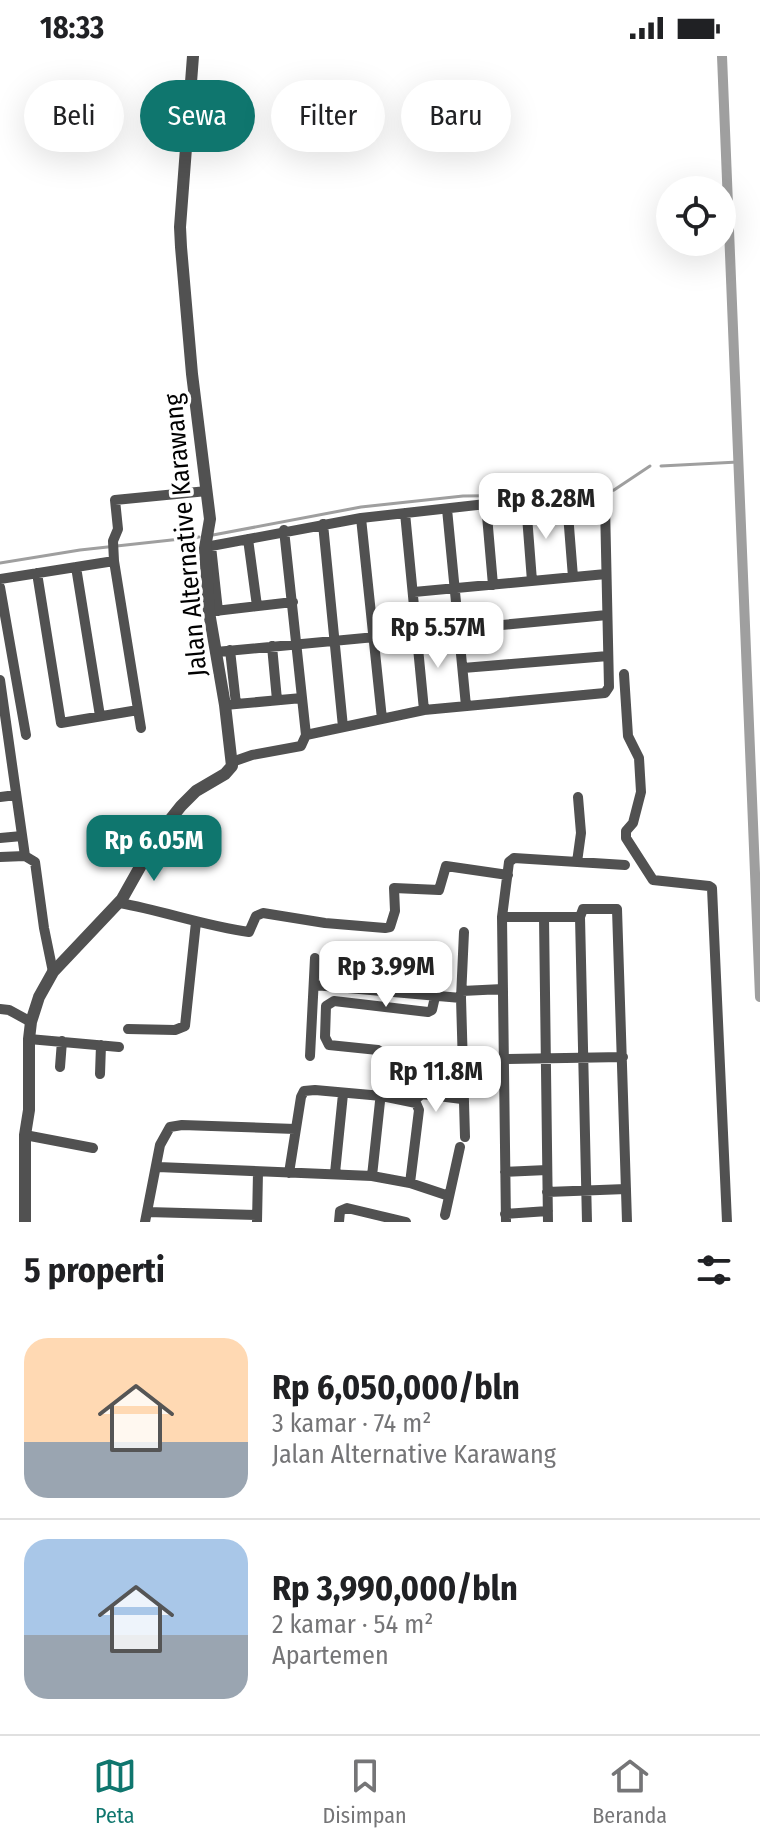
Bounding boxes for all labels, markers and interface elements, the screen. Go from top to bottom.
text: 18:33 [40,10,104,46]
chip: Beli [24,80,124,152]
chip: Sewa [140,80,255,152]
chip: Filter [271,80,385,152]
chip: Baru [401,80,511,152]
map controls [656,176,736,256]
button: locate [656,176,736,256]
street label: Jalan Alternative Karawang [158,391,213,678]
pin: Rp 8.28M [463,473,629,541]
text: Rp 8.28M [497,483,595,514]
pin: Rp 5.57M [355,602,521,670]
text: Rp 5.57M [390,612,486,643]
pin: Rp 6.05M [71,815,237,883]
text: Rp 6.05M [104,825,204,856]
pin: Rp 3.99M [303,941,469,1009]
text: Rp 3.99M [337,951,435,982]
pin: Rp 11.8M [353,1046,519,1114]
text: Rp 11.8M [389,1056,483,1087]
icon: filters [692,1248,736,1292]
text: 5 properti [24,1250,165,1291]
text: Rp 6,050,000/bln [272,1367,520,1408]
icon: home [88,1370,184,1466]
text: 3 kamar · 74 m² [272,1408,431,1439]
text: Jalan Alternative Karawang [272,1439,556,1470]
text: Rp 3,990,000/bln [272,1568,518,1609]
icon: home [88,1571,184,1667]
text: 2 kamar · 54 m² [272,1609,434,1640]
text: Apartemen [272,1640,389,1671]
tab: Peta [93,1754,137,1829]
tab: Disimpan [323,1754,407,1829]
tab: Beranda [592,1754,667,1829]

